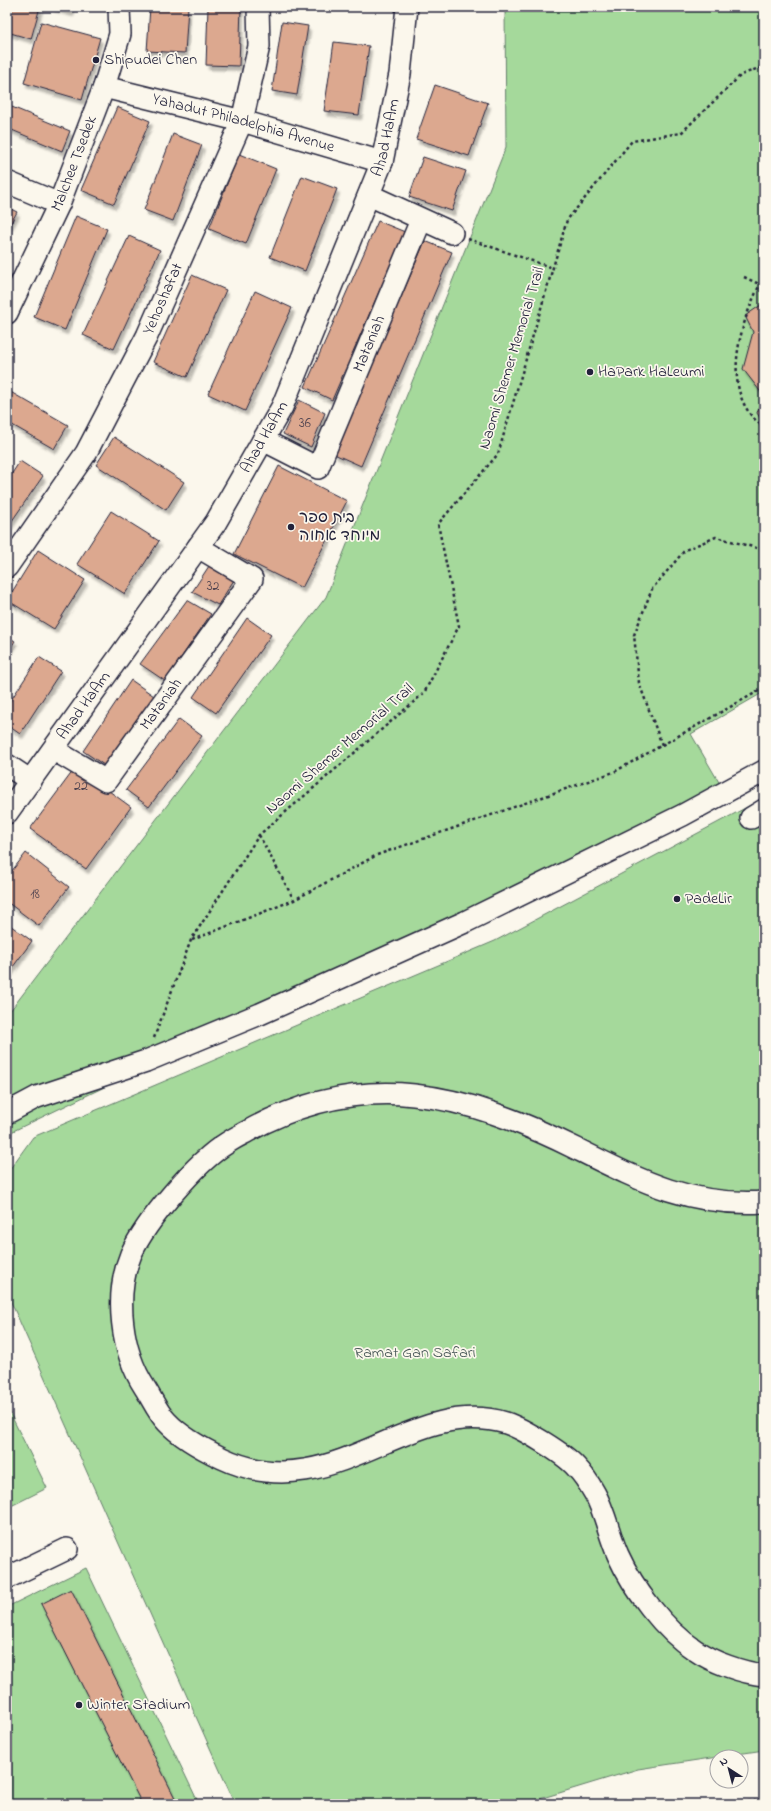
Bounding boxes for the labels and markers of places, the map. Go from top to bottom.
place label: Shipudei Chen [104,48,197,72]
marker: Shipudei Chen [91,55,101,65]
place label: HaPark HaLeumi [598,360,704,384]
marker: HaPark HaLeumi [585,367,595,377]
place label: בית ספר מיוחד אחוה [299,506,380,548]
marker: בית ספר מיוחד אחוה [286,522,296,532]
place label: PadeLir [685,887,732,911]
marker: PadeLir [672,894,682,904]
place label: Winter Stadium [87,1693,190,1717]
marker: Winter Stadium [74,1700,84,1710]

